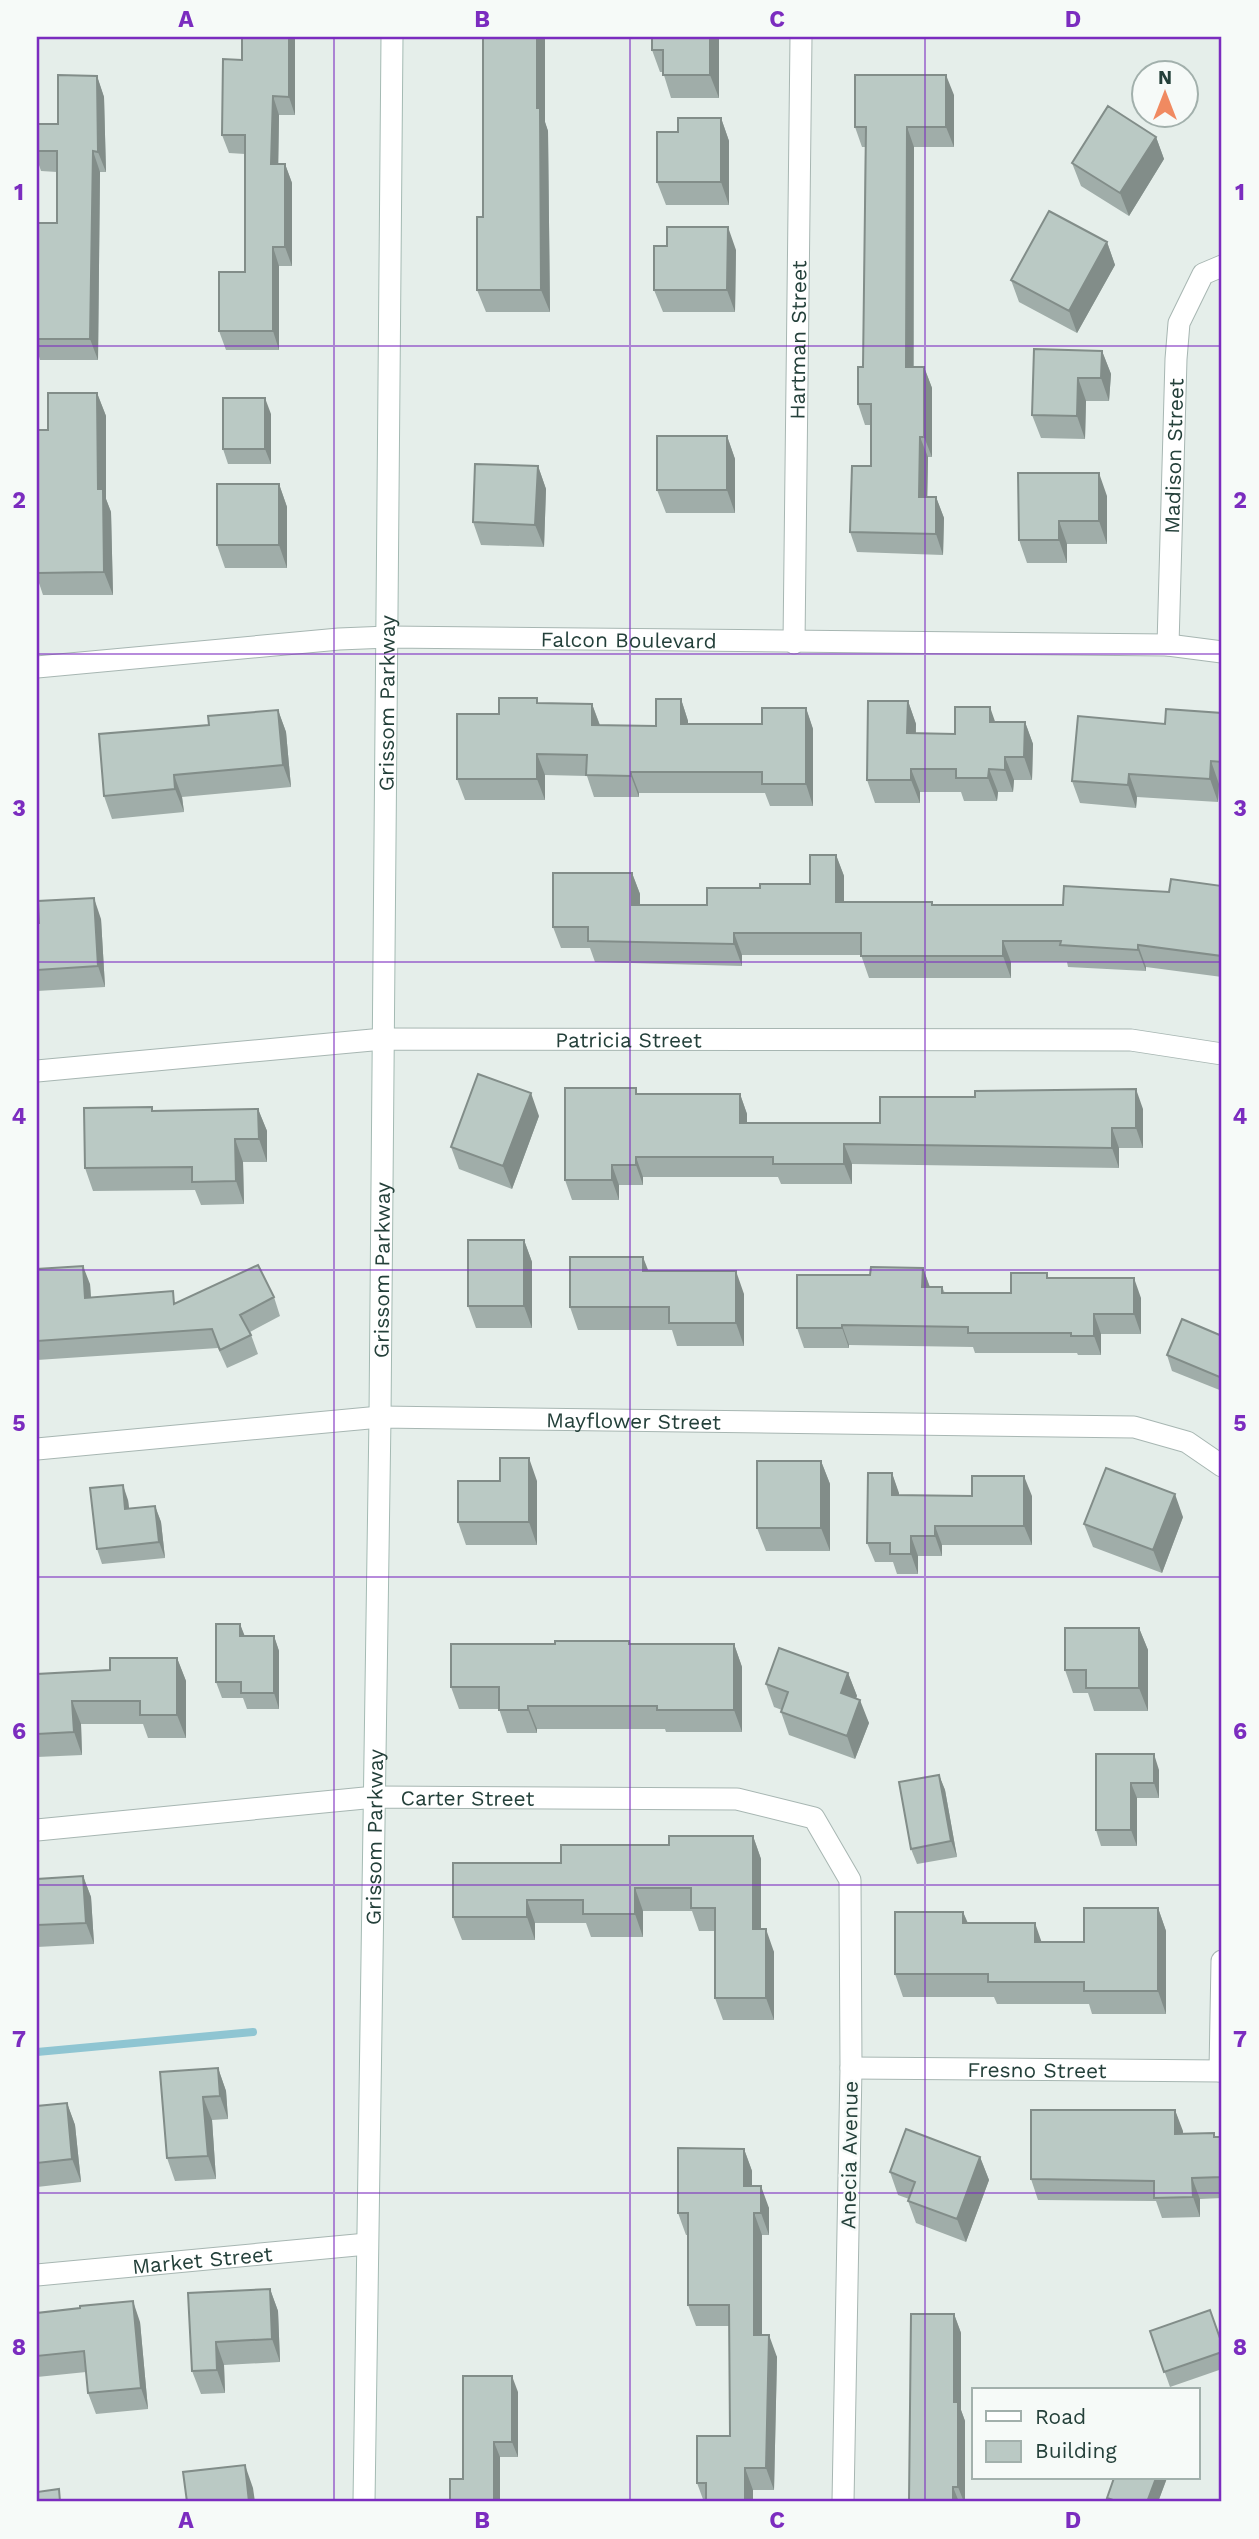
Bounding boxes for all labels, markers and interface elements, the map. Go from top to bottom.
text: A [178,6,194,33]
text: B [474,6,490,33]
text: C [769,6,785,33]
text: D [1065,6,1081,33]
north arrow [1130,60,1200,130]
text: N [1158,66,1172,89]
text: 1 [14,179,24,206]
text: 1 [1235,179,1245,206]
street label: Hartman Street [784,260,811,420]
street label: Madison Street [1159,378,1188,534]
text: 2 [12,487,26,514]
text: 2 [1233,487,1247,514]
street label: Grissom Parkway [373,615,399,791]
street label: Falcon Boulevard [540,626,717,653]
text: 3 [12,795,26,822]
text: 3 [1233,795,1247,822]
street label: Patricia Street [555,1027,702,1052]
text: 4 [12,1103,27,1130]
text: 4 [1233,1103,1248,1130]
street label: Grissom Parkway [368,1182,395,1358]
street label: Mayflower Street [546,1407,721,1434]
text: 5 [12,1410,26,1437]
text: 5 [1233,1410,1247,1437]
text: 6 [12,1718,26,1745]
text: 6 [1233,1718,1247,1745]
street label: Grissom Parkway [360,1749,388,1925]
street label: Carter Street [400,1785,535,1810]
text: 7 [12,2026,26,2053]
text: 7 [1233,2026,1247,2053]
street label: Fresno Street [967,2056,1107,2083]
street label: Anecia Avenue [835,2081,863,2229]
street label: Market Street [131,2240,274,2279]
text: 8 [12,2334,26,2361]
text: 8 [1233,2334,1247,2361]
legend [972,2388,1200,2480]
text: Road [1035,2404,1086,2429]
text: Building [1035,2438,1117,2463]
text: A [178,2507,194,2534]
text: B [474,2507,490,2534]
text: C [769,2507,785,2534]
text: D [1065,2507,1081,2534]

